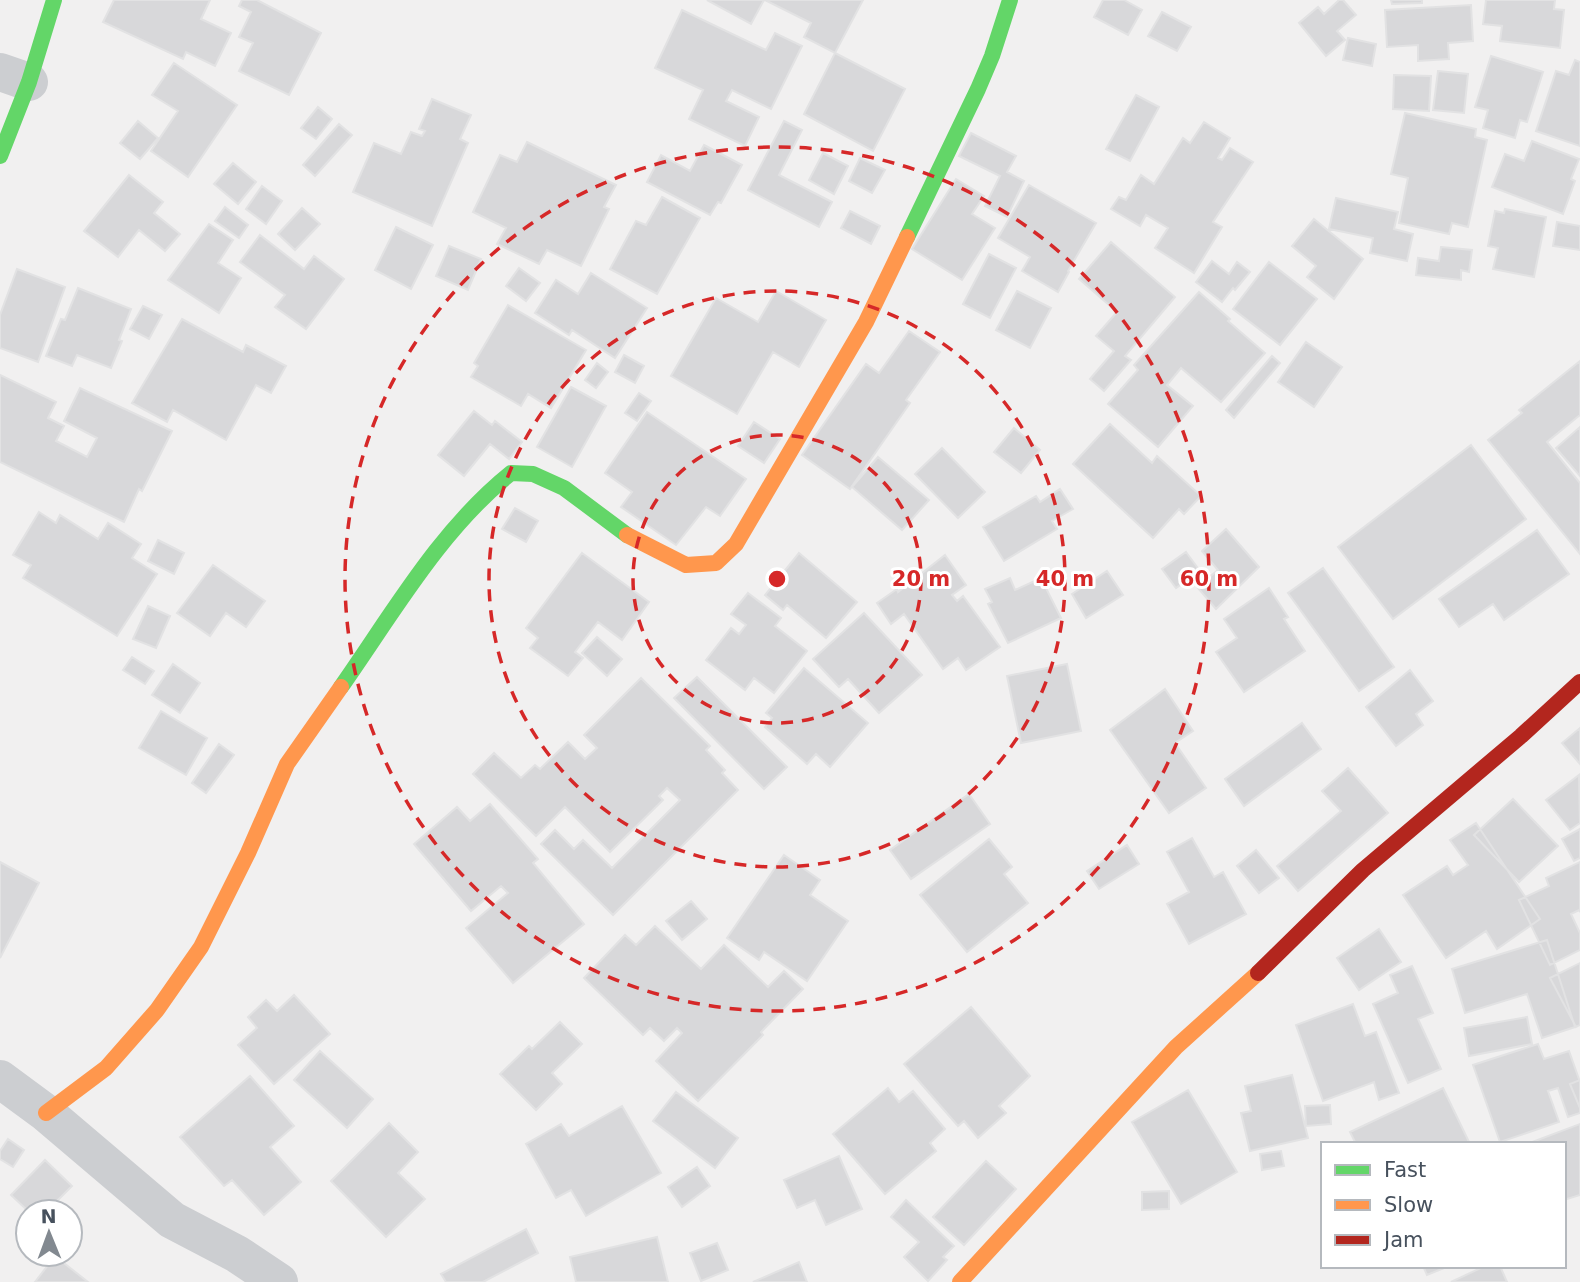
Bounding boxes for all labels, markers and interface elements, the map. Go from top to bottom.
centre of rings [765,567,789,591]
text: 20 m [892,567,950,591]
text: 40 m [1036,567,1094,591]
text: 60 m [1180,567,1238,591]
legend [1321,1142,1566,1268]
text: Fast [1384,1158,1426,1182]
text: Slow [1384,1193,1433,1217]
north arrow [14,1198,84,1268]
text: N [41,1205,57,1227]
text: Jam [1382,1228,1424,1252]

